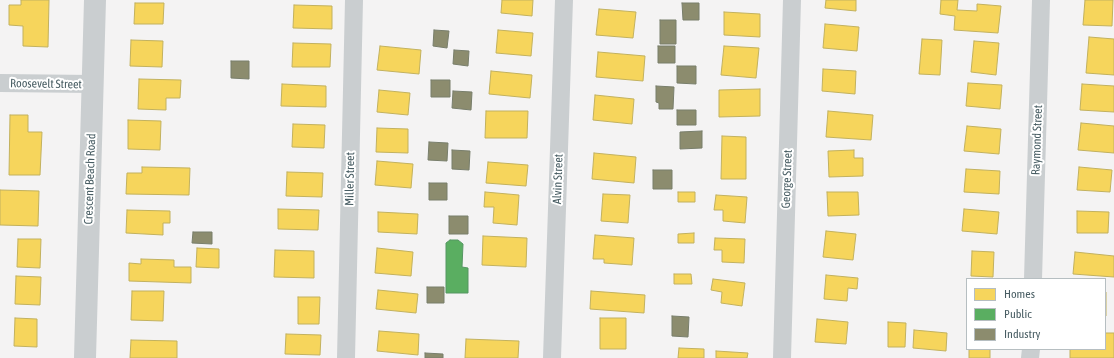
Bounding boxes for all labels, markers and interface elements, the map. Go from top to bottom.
street label: Roosevelt Street [10,76,82,92]
street label: Raymond Street [1029,105,1045,175]
street label: Crescent Beach Road [81,133,99,225]
street label: George Street [779,149,795,209]
street label: Miller Street [342,152,358,206]
street label: Alvin Street [550,154,566,204]
legend [966,278,1106,350]
text: Homes [1004,287,1035,301]
text: Public [1004,307,1032,321]
text: Industry [1004,327,1041,341]

